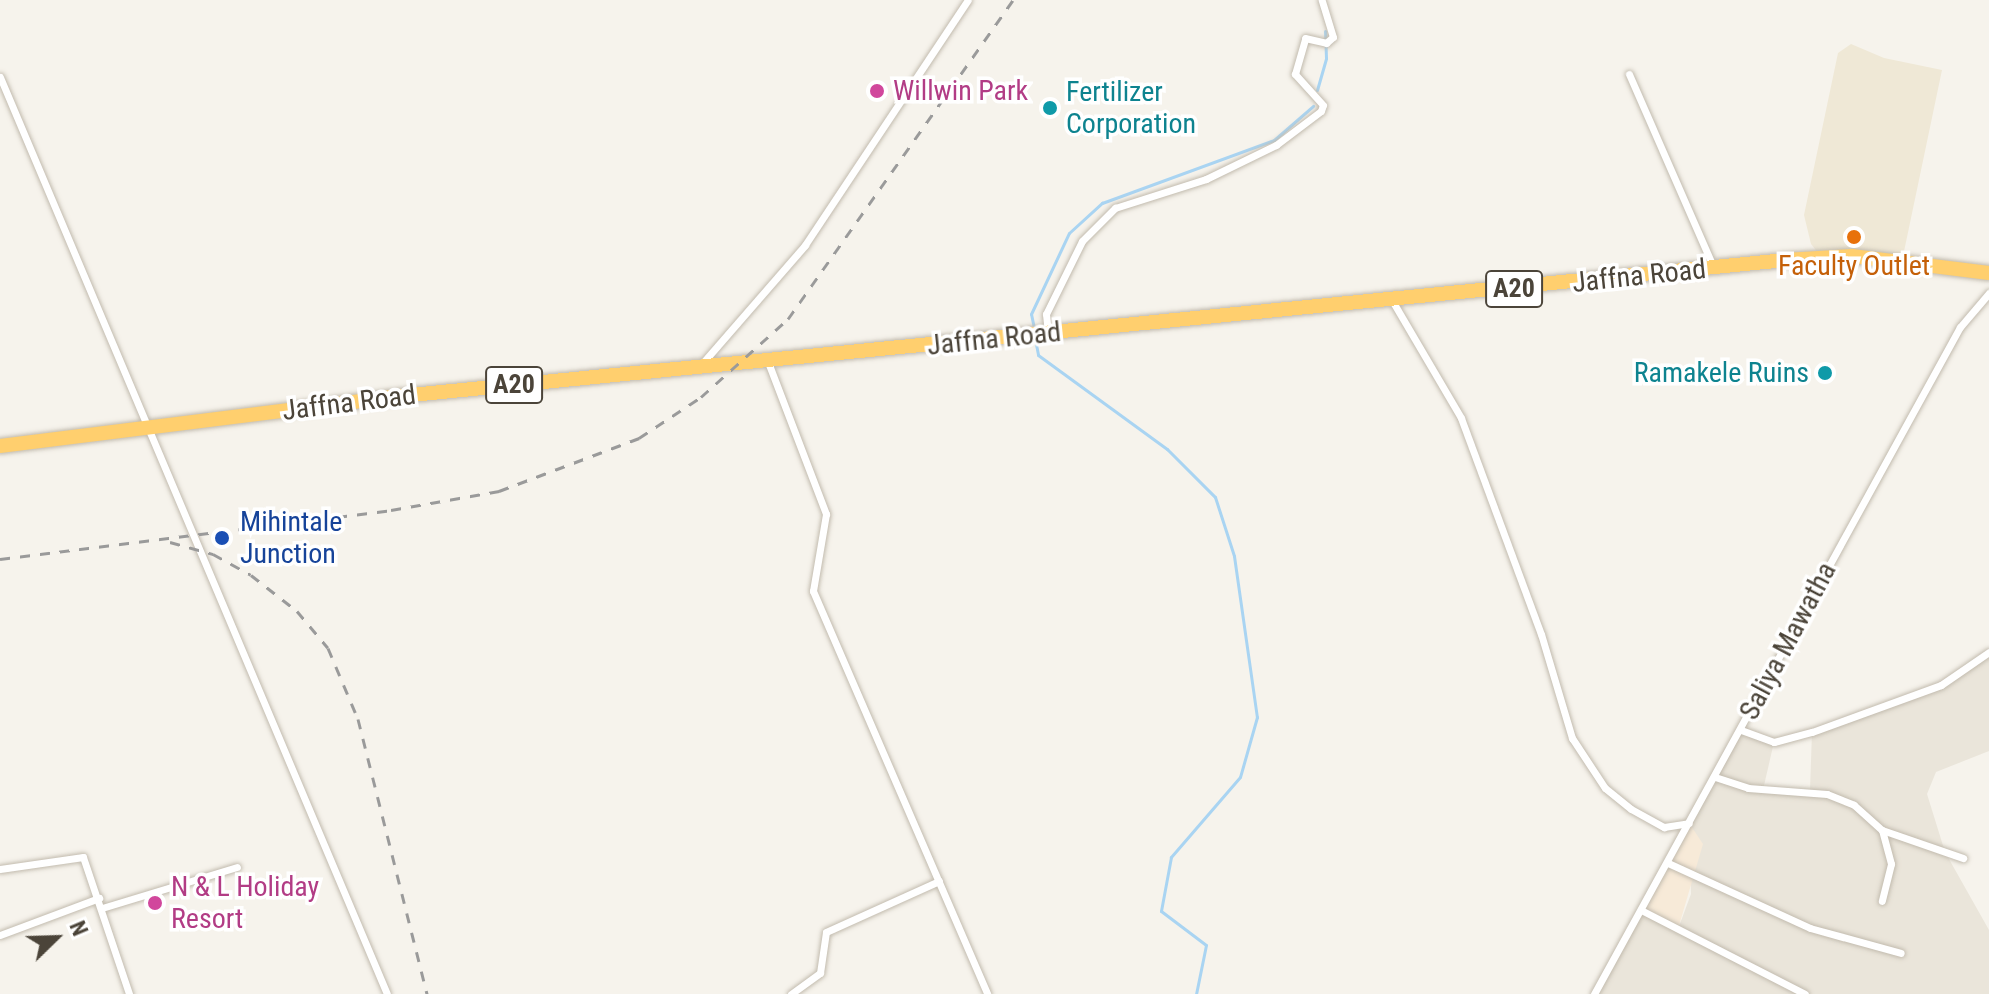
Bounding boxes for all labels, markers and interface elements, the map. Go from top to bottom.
place label: Willwin Park [893,74,1028,108]
place label: Fertilizer Corporation [1066,75,1196,141]
marker: Willwin Park [868,82,886,100]
marker: Fertilizer Corporation [1041,99,1059,117]
marker: Faculty Outlet [1845,228,1863,246]
place label: Faculty Outlet [1778,249,1930,283]
street label: Jaffna Road [1570,252,1708,300]
road number: A20 [1484,267,1544,311]
street label: Jaffna Road [925,315,1063,363]
place label: Ramakele Ruins [1634,356,1809,390]
road number: A20 [484,363,544,407]
marker: Ramakele Ruins [1816,364,1834,382]
street label: Jaffna Road [280,378,418,428]
place label: Mihintale Junction [240,505,342,571]
marker: Mihintale Junction [211,527,233,549]
street label: Saliya Mawatha [1732,557,1844,725]
place label: N & L Holiday Resort [171,870,319,936]
marker: N & L Holiday Resort [146,894,164,912]
north arrow [16,898,96,978]
text: N [64,917,93,940]

